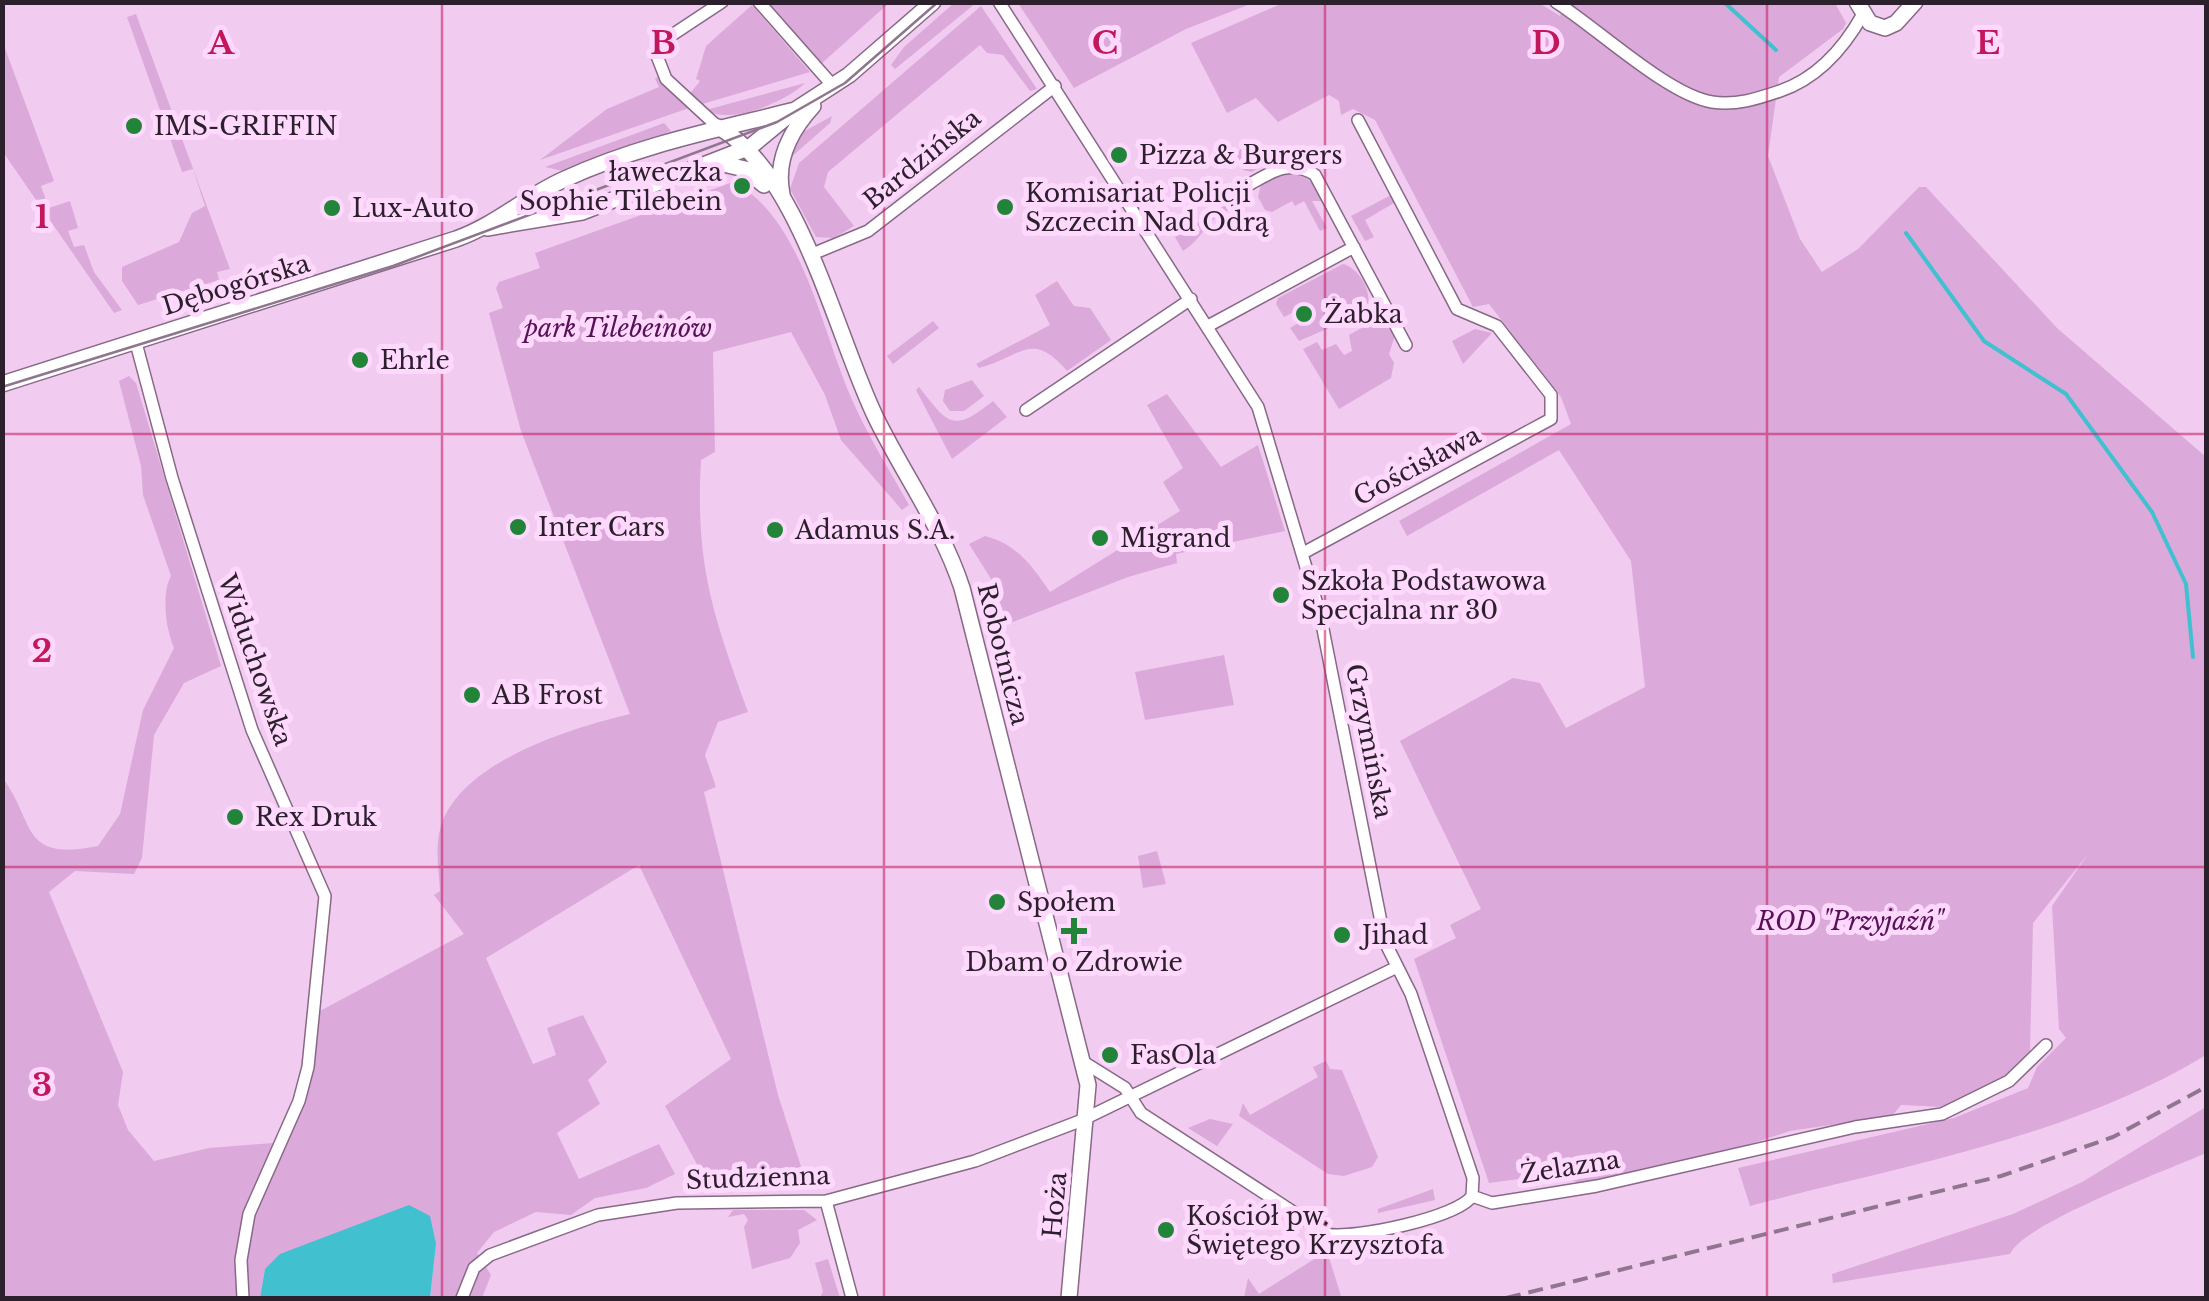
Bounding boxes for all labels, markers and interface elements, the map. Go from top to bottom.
text: A [207,23,235,63]
text: B [650,23,676,63]
text: C [1092,23,1118,63]
text: D [1531,23,1561,63]
text: E [1976,23,2000,63]
street label: Bardzińska [857,102,987,216]
place label: IMS-GRIFFIN [154,111,338,142]
marker: IMS-GRIFFIN [123,115,145,137]
place label: Pizza & Burgers [1139,140,1343,171]
marker: Pizza & Burgers [1108,144,1130,166]
place label: ławeczka Sophie Tilebein [519,157,722,217]
marker: ławeczka Sophie Tilebein [731,175,753,197]
place label: Komisariat Policji Szczecin Nad Odrą [1025,178,1270,238]
place label: Lux-Auto [352,193,474,224]
marker: Komisariat Policji Szczecin Nad Odrą [994,196,1016,218]
text: 1 [35,197,49,237]
marker: Lux-Auto [321,197,343,219]
street label: Dębogórska [158,248,314,322]
place label: Żabka [1324,298,1403,330]
marker: Żabka [1293,303,1315,325]
park label: park Tilebeinów [521,313,712,344]
place label: Ehrle [380,345,450,376]
marker: Ehrle [349,349,371,371]
street label: Gościsława [1348,420,1486,512]
place label: Inter Cars [538,512,665,543]
place label: Adamus S.A. [794,515,955,546]
marker: Inter Cars [507,516,529,538]
marker: Adamus S.A. [764,519,786,541]
place label: Migrand [1120,523,1231,554]
marker: Migrand [1089,527,1111,549]
place label: Szkoła Podstawowa Specjalna nr 30 [1301,566,1546,626]
street label: Widuchowska [211,569,299,750]
street label: Robotnicza [970,580,1036,728]
marker: Szkoła Podstawowa Specjalna nr 30 [1270,584,1292,606]
text: 2 [32,631,52,671]
street label: Grzymińska [1339,661,1399,821]
place label: AB Frost [491,680,604,711]
marker: AB Frost [461,684,483,706]
place label: Rex Druk [255,802,378,833]
marker: Rex Druk [224,806,246,828]
place label: Społem [1017,887,1116,918]
marker: Społem [986,891,1008,913]
park label: ROD "Przyjaźń" [1755,906,1946,937]
marker: Dbam o Zdrowie [1063,920,1085,942]
place label: Jihad [1359,920,1428,951]
marker: Jihad [1331,924,1353,946]
place label: Dbam o Zdrowie [965,947,1183,978]
place label: FasOla [1130,1040,1216,1071]
marker: FasOla [1099,1044,1121,1066]
text: 3 [32,1065,52,1105]
street label: Żelazna [1518,1143,1622,1190]
street label: Studzienna [685,1160,831,1196]
street label: Hoża [1037,1170,1073,1239]
place label: Kościół pw. Świętego Krzysztofa [1186,1201,1444,1261]
marker: Kościół pw. Świętego Krzysztofa [1155,1219,1177,1241]

